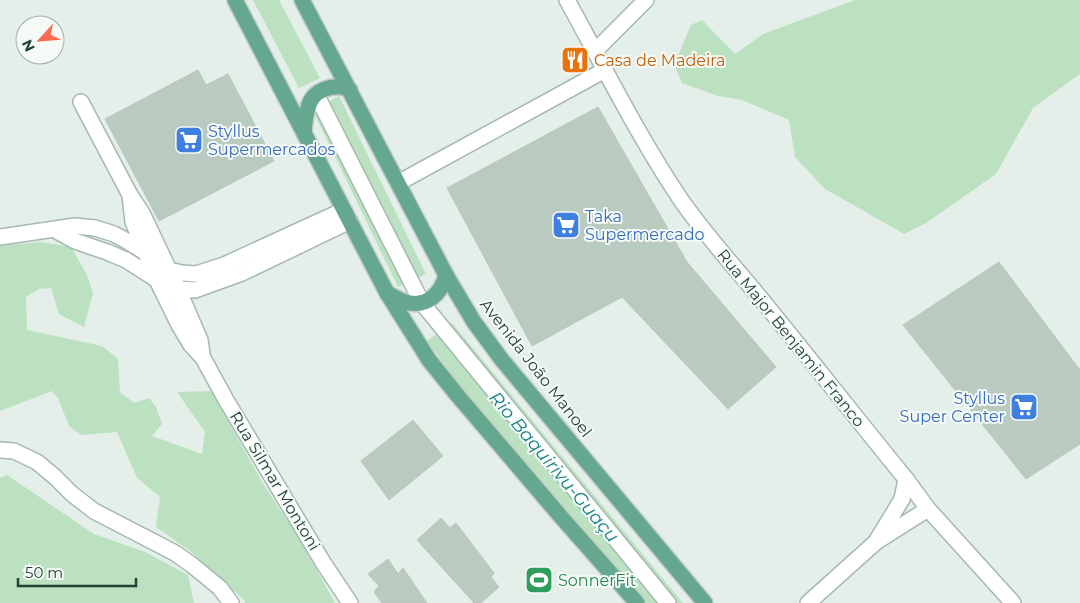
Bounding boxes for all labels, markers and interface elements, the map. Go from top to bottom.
north arrow [15,15,65,65]
text: N [18,37,39,55]
restaurant icon: Casa de Madeira [560,45,590,75]
place label: Casa de Madeira [594,51,726,70]
place label: Styllus Supermercados [208,122,336,159]
supermarket icon: Styllus Supermercados [174,125,204,155]
place label: Taka Supermercado [585,207,705,244]
supermarket icon: Taka Supermercado [551,210,581,240]
street label: Rua Major Benjamin Franco [713,245,869,431]
street label: Avenida João Manoel [476,295,596,441]
water label: Rio Baquirivu-Guaçu [485,387,623,547]
place label: Styllus Super Center [900,389,1005,426]
supermarket icon: Styllus Super Center [1009,392,1039,422]
street label: Rua Silmar Montoni [226,408,324,554]
scale bar [18,556,135,588]
text: 50 m [25,563,63,582]
sports icon: SonnerFit [524,565,554,595]
place label: SonnerFit [558,571,637,590]

